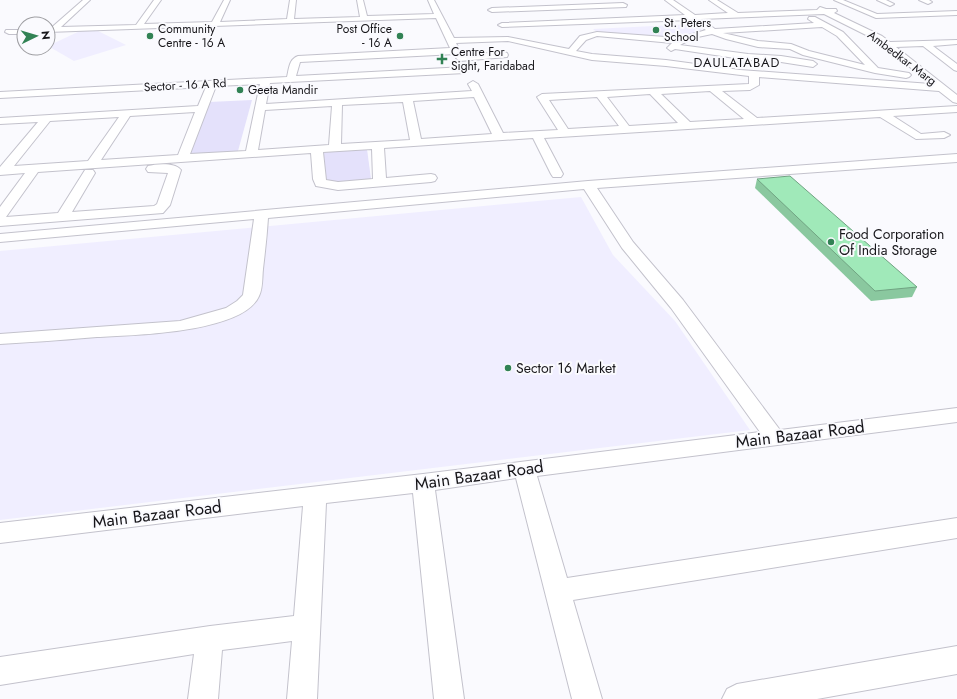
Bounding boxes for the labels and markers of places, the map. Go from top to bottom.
place label: St. Peters School [664,14,711,46]
place label: Community Centre - 16 A [158,20,225,52]
place label: Post Office - 16 A [337,20,392,52]
marker: St. Peters School [651,25,661,35]
marker: Community Centre - 16 A [145,31,155,41]
marker: Post Office - 16 A [395,31,405,41]
place label: Centre For Sight, Faridabad [451,43,535,75]
marker: Centre For Sight, Faridabad [436,53,448,65]
place label: Geeta Mandir [248,81,319,99]
marker: Geeta Mandir [235,85,245,95]
place label: Food Corporation Of India Storage [839,224,944,260]
marker: Food Corporation Of India Storage [826,237,836,247]
place label: Sector 16 Market [516,358,616,378]
marker: Sector 16 Market [503,363,513,373]

